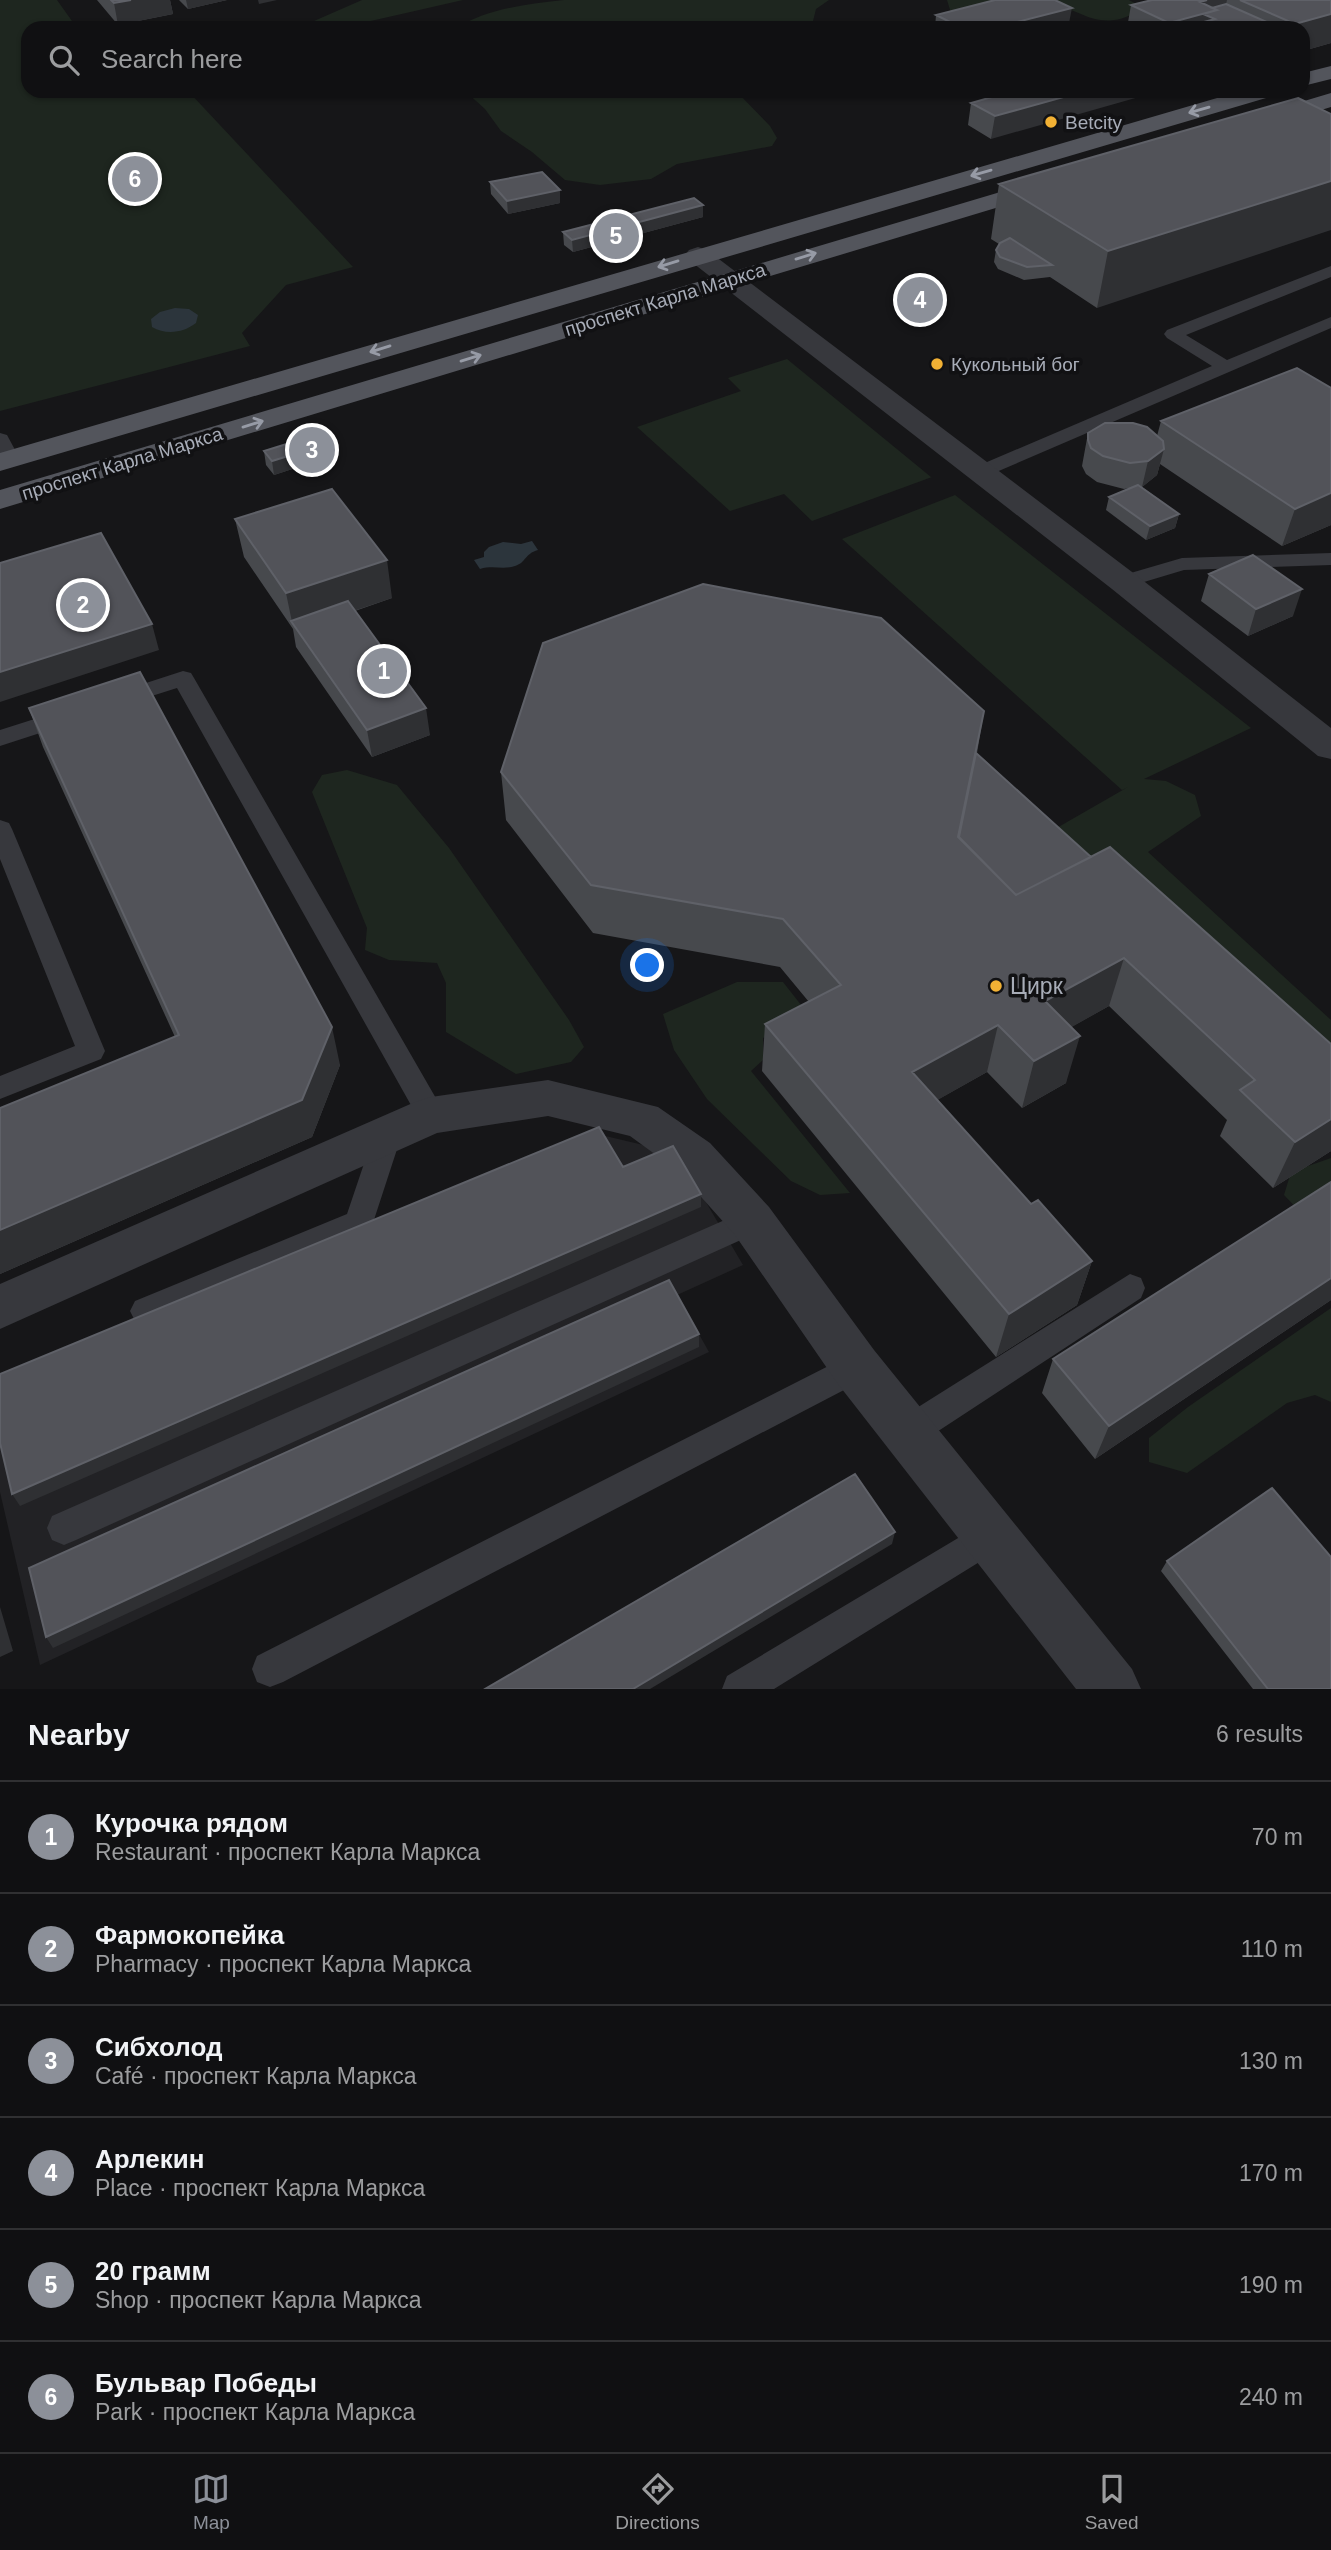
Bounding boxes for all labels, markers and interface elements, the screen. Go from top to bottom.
search box [21,21,1310,98]
icon: search [45,41,83,79]
text: Search here [101,44,243,74]
one-way arrow [1189,104,1211,117]
place label: Betcity [1065,112,1123,133]
marker: Betcity [1043,114,1059,130]
pin: 6 [112,153,158,205]
one-way arrow [970,168,992,181]
pin: 5 [593,210,639,262]
one-way arrow [794,249,816,262]
one-way arrow [657,258,679,271]
street label: проспект Карла Маркса [562,259,768,340]
pin: 4 [897,274,943,326]
one-way arrow [369,344,391,357]
one-way arrow [459,350,481,363]
place label: Кукольный бог [951,354,1080,375]
marker: Кукольный бог [929,356,945,372]
one-way arrow [242,416,264,429]
street label: проспект Карла Маркса [19,423,225,504]
pin: 3 [289,424,335,476]
pin: 2 [60,579,106,631]
pin: 1 [361,645,407,697]
your location [630,948,664,982]
place label: Цирк [1010,973,1064,999]
marker: Цирк [988,978,1004,994]
text: Nearby [28,1718,130,1751]
text: 6 results [1216,1721,1303,1747]
text: Курочка рядом [95,1808,288,1838]
text: 1 [45,1824,57,1850]
text: 70 m [1252,1824,1303,1850]
text: Restaurant · проспект Карла Маркса [95,1839,480,1865]
text: Фармокопейка [95,1920,284,1950]
text: 2 [45,1936,57,1962]
text: 110 m [1241,1936,1303,1962]
text: Pharmacy · проспект Карла Маркса [95,1951,471,1977]
text: Сибхолод [95,2032,222,2062]
text: 3 [45,2048,57,2074]
text: 130 m [1239,2048,1303,2074]
text: Café · проспект Карла Маркса [95,2063,416,2089]
text: Арлекин [95,2144,204,2174]
text: 4 [45,2160,57,2186]
text: 170 m [1239,2160,1303,2186]
text: Place · проспект Карла Маркса [95,2175,425,2201]
text: 20 грамм [95,2256,211,2286]
text: 5 [45,2272,57,2298]
text: 190 m [1239,2272,1303,2298]
text: Shop · проспект Карла Маркса [95,2287,422,2313]
text: Бульвар Победы [95,2368,317,2398]
text: 6 [45,2384,57,2410]
text: 240 m [1239,2384,1303,2410]
text: Park · проспект Карла Маркса [95,2399,415,2425]
tab: Map [192,2470,230,2534]
tab: Directions [615,2470,700,2534]
tab: Saved [1085,2470,1139,2534]

